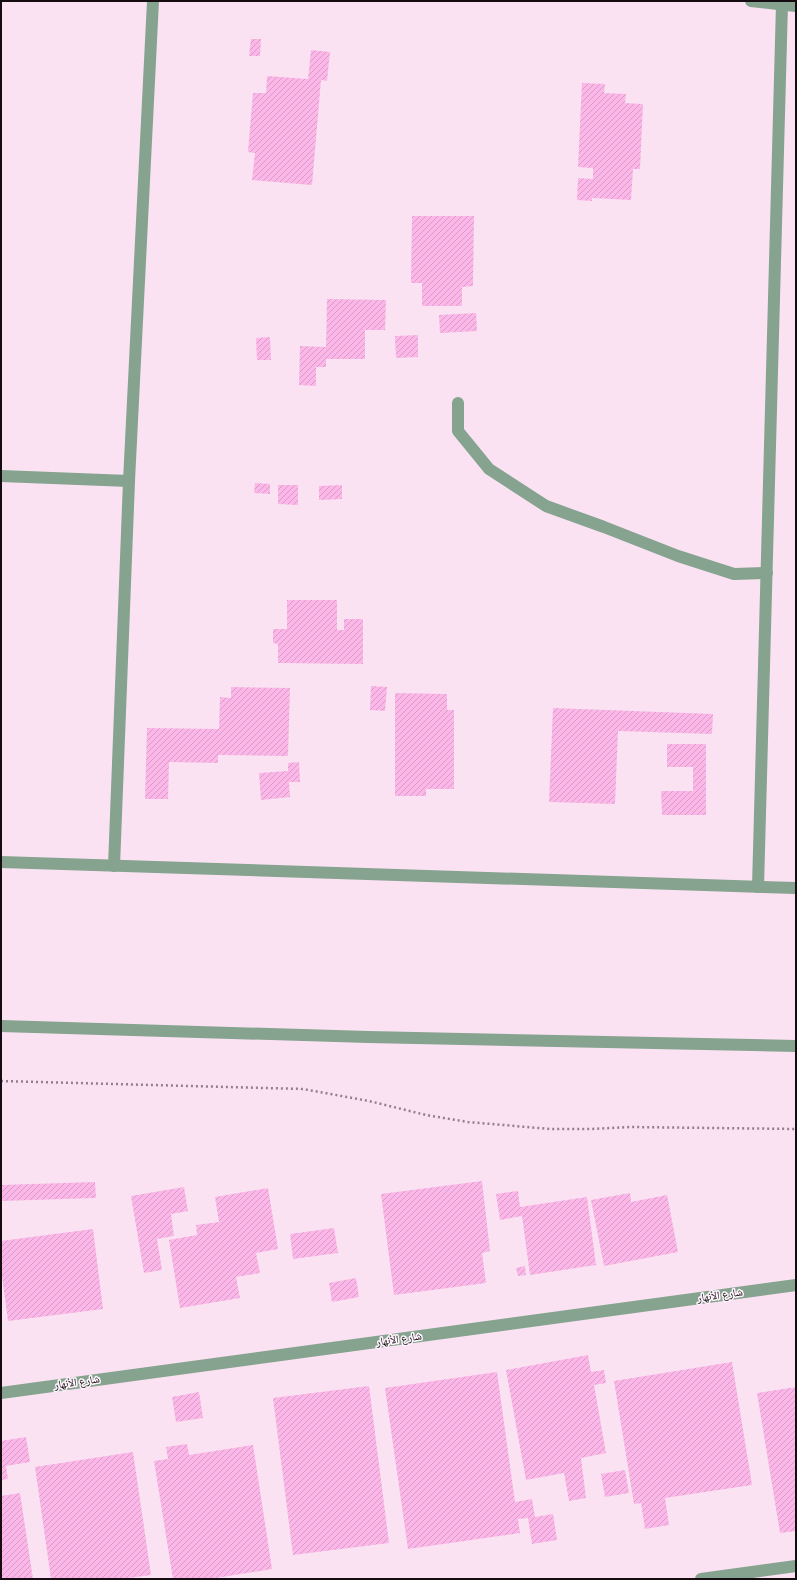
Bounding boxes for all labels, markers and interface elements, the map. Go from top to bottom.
street label: شارع الأنهار [695,1285,744,1305]
street label: شارع الأنهار [374,1329,423,1349]
street label: شارع الأنهار [52,1372,101,1392]

